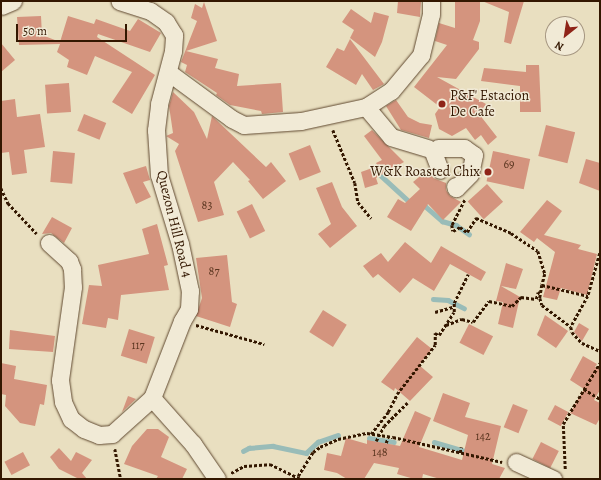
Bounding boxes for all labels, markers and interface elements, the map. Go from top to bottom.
scale bar [18,16,129,42]
north arrow [545,16,585,56]
text: 50 m [23,23,47,39]
text: N [552,37,566,54]
place label: P&F' Estacion De Cafe [450,88,529,120]
marker: P&F' Estacion De Cafe [437,99,447,109]
house number: 69 [503,158,515,172]
place label: W&K Roasted Chix [370,164,480,180]
marker: W&K Roasted Chix [483,167,493,177]
street label: Quezon Hill Road 4 [153,169,195,279]
house number: 83 [202,199,212,213]
house number: 87 [209,265,219,279]
house number: 117 [131,339,145,353]
house number: 142 [475,430,491,444]
house number: 148 [372,446,388,460]

